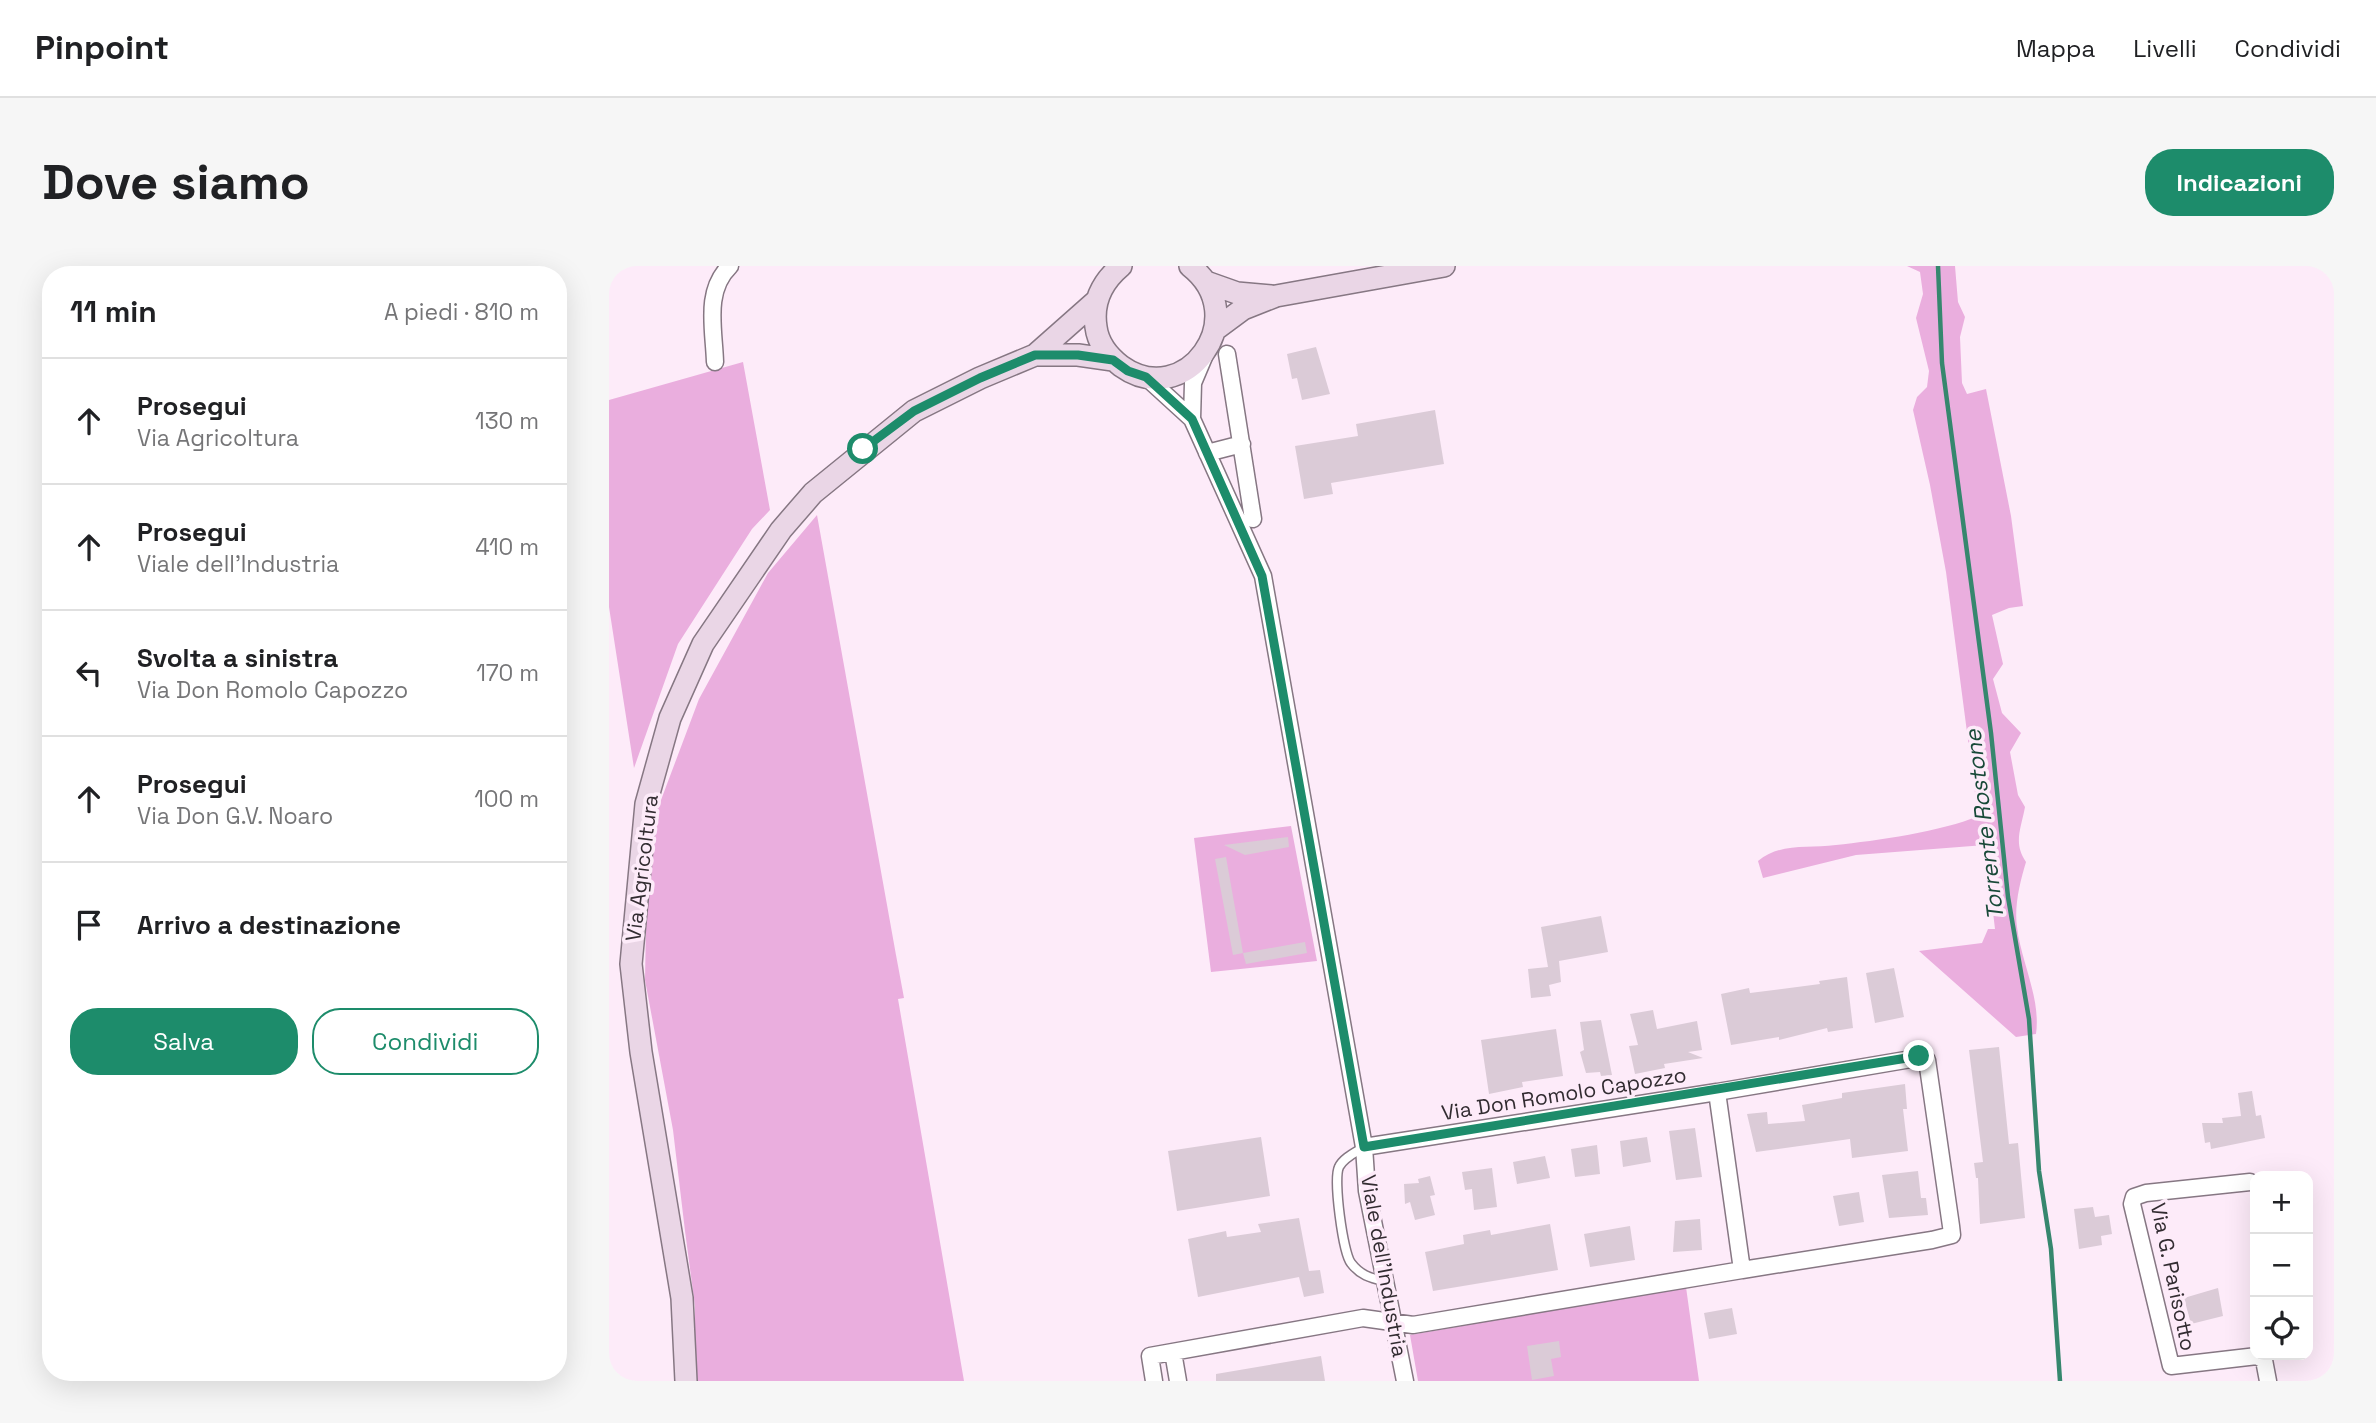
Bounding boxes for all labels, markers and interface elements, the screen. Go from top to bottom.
text: Pinpoint [35,27,169,69]
text: Mappa [2016,33,2095,64]
text: Livelli [2133,33,2197,64]
text: Condividi [2235,33,2341,64]
button: Indicazioni [2145,149,2334,216]
text: Dove siamo [42,151,310,213]
text: 11 min [70,292,157,331]
text: A piedi · 810 m [384,297,539,327]
text: Prosegui [137,389,247,423]
icon: ahead [70,402,108,440]
text: 130 m [475,406,539,436]
text: Via Agricoltura [137,423,299,453]
route start [847,433,878,464]
text: Prosegui [137,515,247,549]
icon: ahead [70,528,108,566]
text: 410 m [475,532,539,562]
text: Viale dell'Industria [137,549,339,579]
text: Svolta a sinistra [137,641,338,675]
icon: left [70,654,108,692]
text: 170 m [476,658,539,688]
text: Via Don Romolo Capozzo [137,675,408,705]
water label: Torrente Rostone [1957,726,2011,922]
text: Prosegui [137,767,247,801]
icon: ahead [70,780,108,818]
text: 100 m [474,784,539,814]
street label: Via Agricoltura [619,793,664,943]
text: Via Don G.V. Noaro [137,801,333,831]
icon: arrive [70,906,108,944]
text: Arrivo a destinazione [137,908,401,942]
button: Salva [70,1008,298,1075]
button: Condividi [312,1008,539,1075]
route end [1903,1040,1934,1071]
street label: Via Don Romolo Capozzo [1439,1061,1688,1126]
map controls [2250,1171,2313,1360]
button: + [2250,1171,2313,1234]
street label: Viale dell'Industria [1355,1173,1414,1359]
street label: Via G. Parisotto [2145,1200,2202,1353]
button: − [2250,1234,2313,1297]
button: locate [2250,1297,2313,1360]

